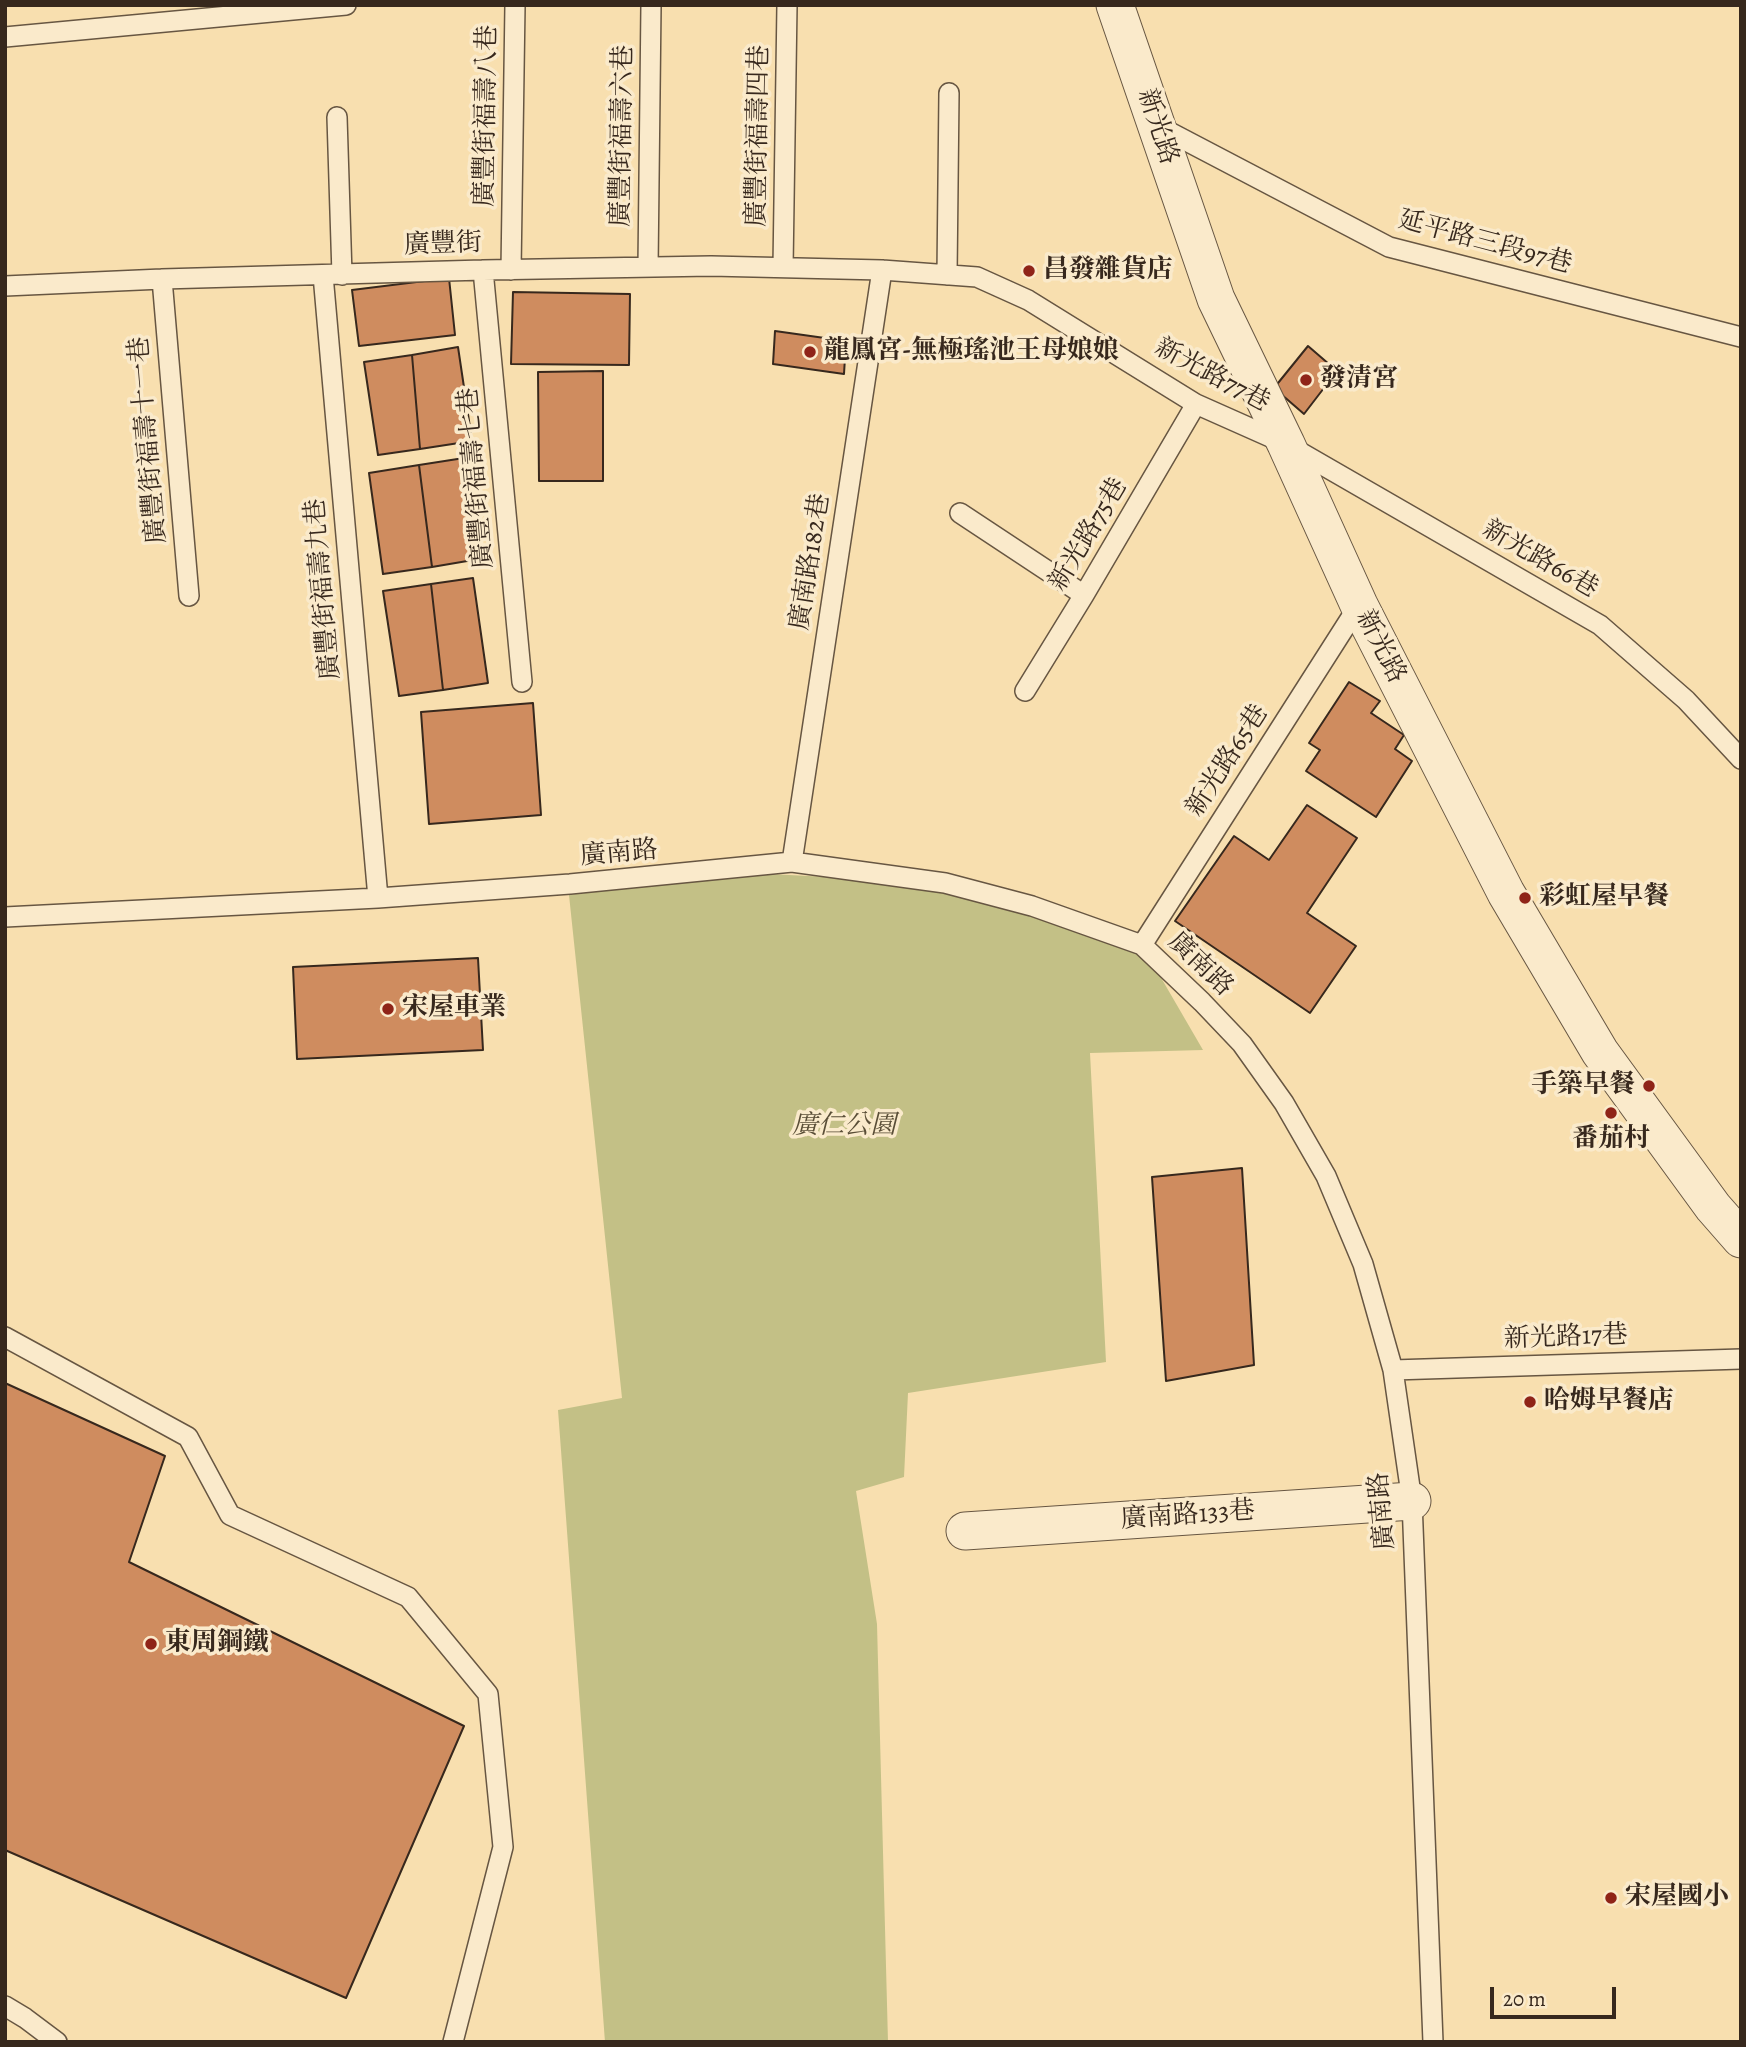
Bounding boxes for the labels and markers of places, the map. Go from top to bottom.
place label: 昌發雜貨店 [1043,255,1173,287]
marker: 昌發雜貨店 [1021,263,1037,279]
place label: 龍鳳宮-無極瑤池王母娘娘 [824,336,1119,368]
marker: 龍鳳宮-無極瑤池王母娘娘 [802,344,818,360]
place label: 發清宮 [1320,364,1398,396]
marker: 發清宮 [1298,372,1314,388]
place label: 彩虹屋早餐 [1539,882,1669,914]
marker: 彩虹屋早餐 [1517,890,1533,906]
place label: 宋屋車業 [402,993,506,1025]
marker: 宋屋車業 [380,1001,396,1017]
place label: 手築早餐 [1531,1070,1635,1102]
marker: 手築早餐 [1641,1078,1657,1094]
marker: 番茄村 [1603,1105,1619,1121]
place label: 番茄村 [1572,1124,1650,1156]
place label: 哈姆早餐店 [1544,1386,1674,1418]
marker: 哈姆早餐店 [1522,1394,1538,1410]
place label: 東周鋼鐵 [165,1628,269,1660]
marker: 東周鋼鐵 [143,1636,159,1652]
place label: 宋屋國小 [1625,1882,1729,1914]
marker: 宋屋國小 [1603,1890,1619,1906]

